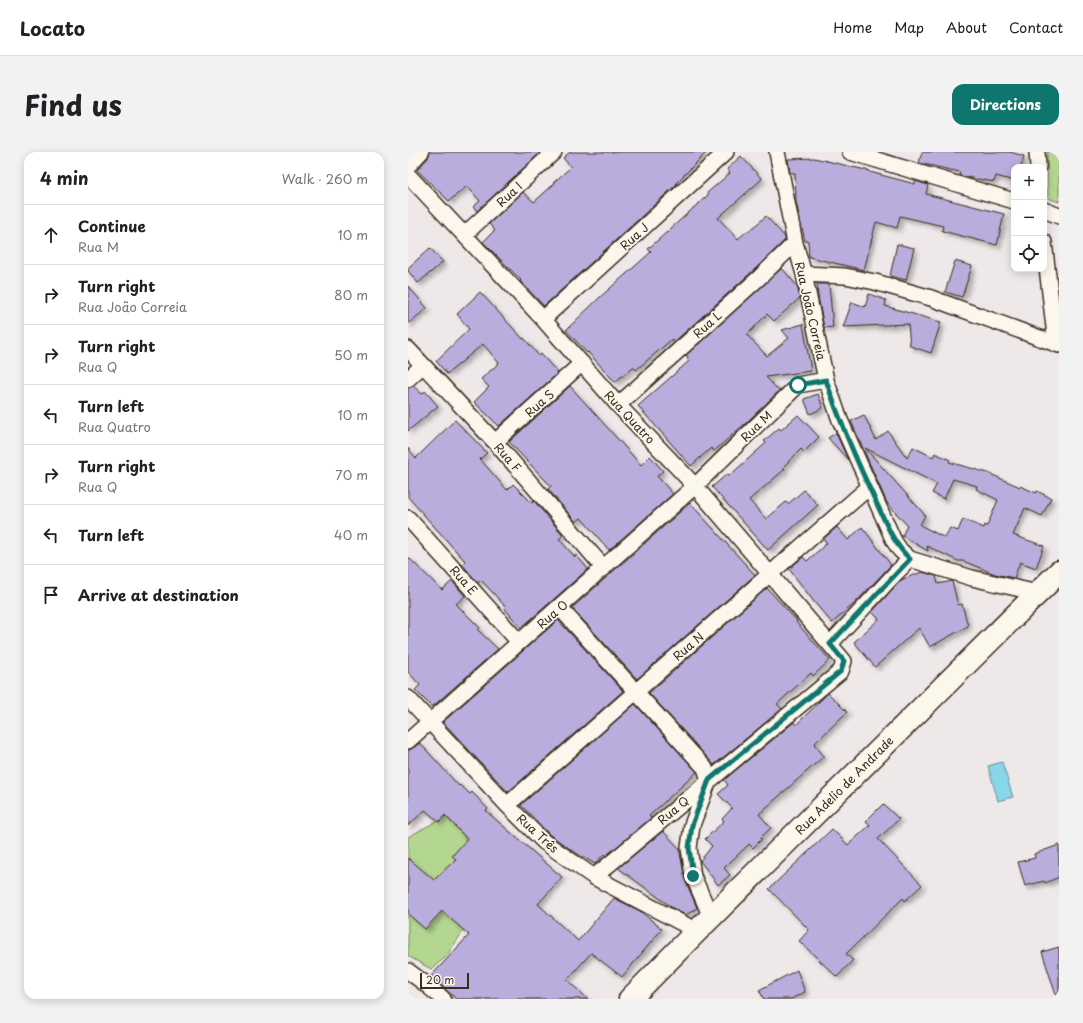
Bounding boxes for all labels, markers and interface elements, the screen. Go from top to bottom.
text: Locato [20,14,85,42]
text: Home [833,17,872,38]
text: Map [894,17,924,38]
text: About [946,17,987,38]
text: Contact [1009,17,1063,38]
text: Find us [24,83,122,126]
button: Directions [952,84,1059,125]
map controls [1011,164,1047,272]
button: + [1011,164,1047,200]
text: 4 min [40,165,88,191]
text: Walk · 260 m [282,169,368,188]
street label: Rua I [492,177,526,211]
button: − [1011,200,1047,236]
text: Continue [78,214,146,237]
street label: Rua J [616,218,652,254]
icon: ahead [40,224,62,246]
text: 10 m [338,225,368,244]
button: locate [1011,236,1047,272]
text: Rua M [78,237,119,256]
street label: Rua João Correia [791,260,831,363]
text: Turn right [78,274,155,297]
icon: right [40,284,62,306]
text: 80 m [334,285,368,304]
text: Rua João Correia [78,297,187,316]
street label: Rua L [689,306,725,342]
text: Turn right [78,334,155,357]
icon: right [40,344,62,366]
text: 50 m [334,345,368,364]
text: Rua Q [78,357,117,376]
route start [789,376,807,394]
street label: Rua S [520,385,558,421]
street label: Rua Quatro [601,386,660,448]
text: Turn left [78,394,144,417]
icon: left [40,404,62,426]
text: 10 m [338,405,368,424]
street label: Rua M [736,406,776,446]
text: Rua Quatro [78,417,151,436]
street label: Rua F [490,439,526,476]
text: Turn right [78,454,155,477]
icon: right [40,464,62,486]
text: 70 m [335,465,368,484]
text: Rua Q [78,477,117,496]
text: Turn left [78,523,144,546]
icon: left [40,524,62,546]
text: 40 m [334,525,368,544]
street label: Rua E [446,561,482,599]
text: Arrive at destination [78,583,239,606]
icon: arrive [40,584,62,606]
street label: Rua O [533,595,571,633]
street label: Rua N [669,627,707,665]
street label: Rua Adelio de Andrade [791,732,897,838]
street label: Rua Q [653,791,693,829]
street label: Rua Três [513,809,563,857]
route end [684,867,702,885]
scale bar [420,971,469,990]
text: 20 m [426,971,454,988]

